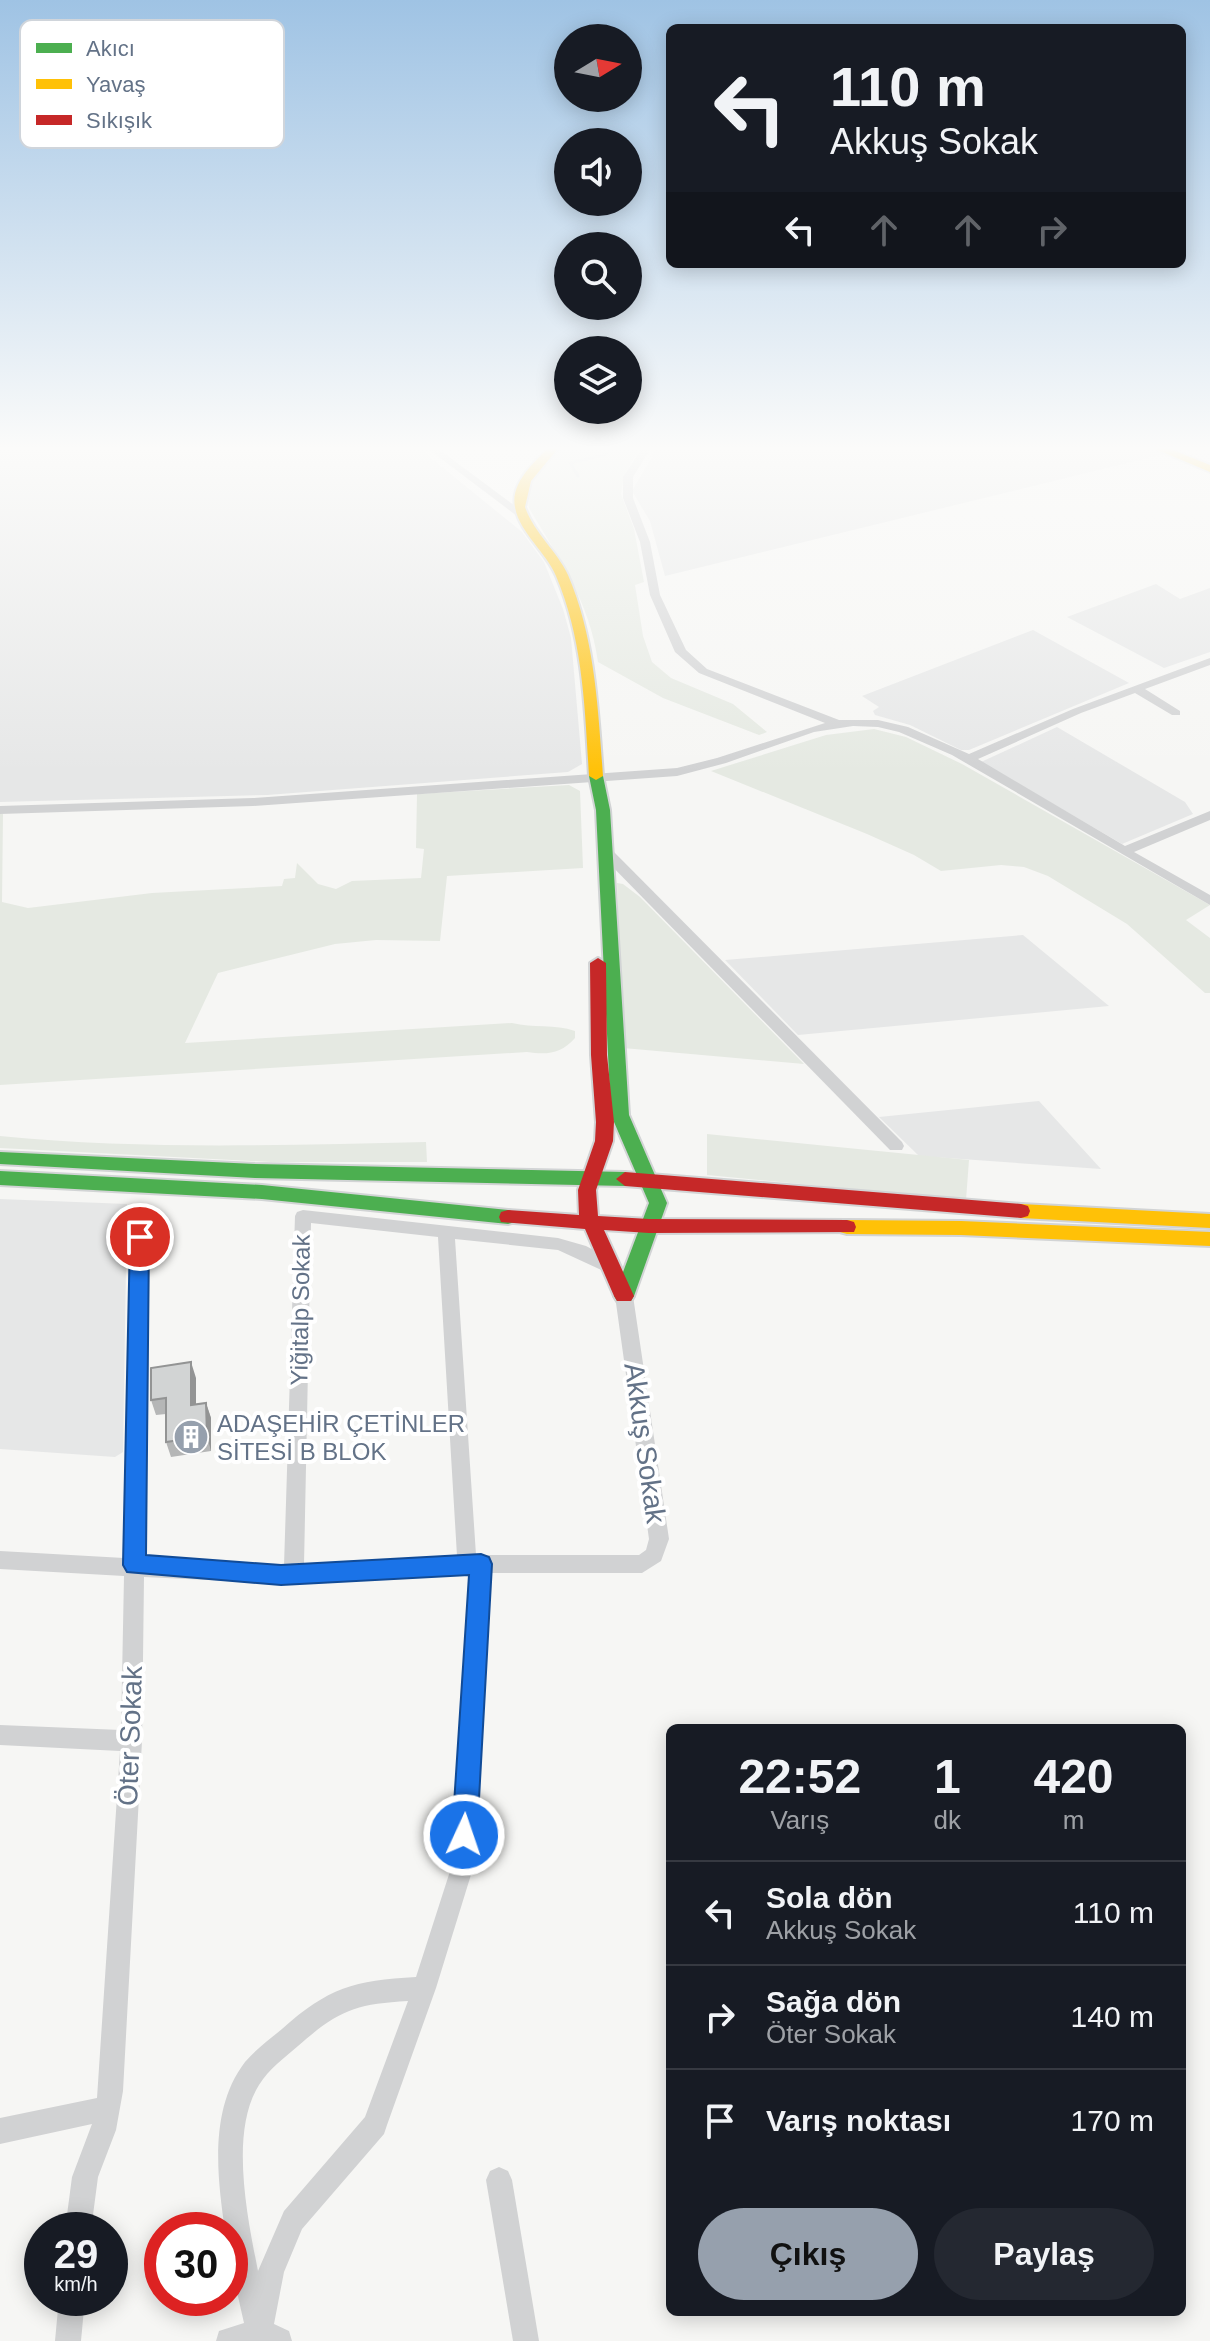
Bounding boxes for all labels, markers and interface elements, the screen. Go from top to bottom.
legend [20,20,284,148]
north arrow [554,24,642,112]
map controls [554,24,642,424]
text: Akıcı [86,36,135,61]
text: 110 m [830,55,986,118]
icon: left [698,56,802,160]
text: Yavaş [86,72,146,97]
text: Sıkışık [86,108,153,133]
text: Akkuş Sokak [830,121,1038,162]
button: sound [554,128,642,216]
icon: left [778,208,822,252]
icon: ahead [862,208,906,252]
icon: ahead [946,208,990,252]
icon: right [1030,208,1074,252]
button: search [554,232,642,320]
button: layers [554,336,642,424]
pin [106,1203,174,1271]
icon: arrive [118,1215,162,1259]
street label: Yiğitalp Sokak [285,1233,315,1386]
street label: Akkuş Sokak [618,1361,672,1526]
place label: ADAŞEHİR ÇETİNLER SİTESİ B BLOK [217,1410,465,1465]
building icon: ADAŞEHİR ÇETİNLER SİTESİ B BLOK [172,1418,210,1456]
street label: Öter Sokak [112,1664,148,1807]
text: 22:52 [738,1750,861,1803]
text: 1 [934,1750,961,1803]
text: 420 [1033,1750,1114,1803]
position arrow [422,1793,506,1877]
text: Varış [770,1805,829,1835]
text: dk [934,1805,961,1835]
text: m [1063,1805,1084,1835]
text: Sola dön [766,1881,893,1914]
icon: left [698,1891,742,1935]
text: 110 m [1073,1896,1154,1929]
text: Akkuş Sokak [766,1915,916,1945]
text: Sağa dön [766,1985,901,2018]
icon: right [698,1995,742,2039]
text: 140 m [1071,2000,1154,2033]
text: Öter Sokak [766,2019,896,2049]
icon: arrive [698,2099,742,2143]
text: Varış noktası [766,2104,951,2137]
text: 170 m [1071,2104,1154,2137]
button: Çıkış [698,2208,918,2300]
button: Paylaş [934,2208,1154,2300]
speed limit sign: 30 [144,2212,248,2316]
text: 29 [54,2232,98,2276]
text: km/h [54,2273,98,2295]

